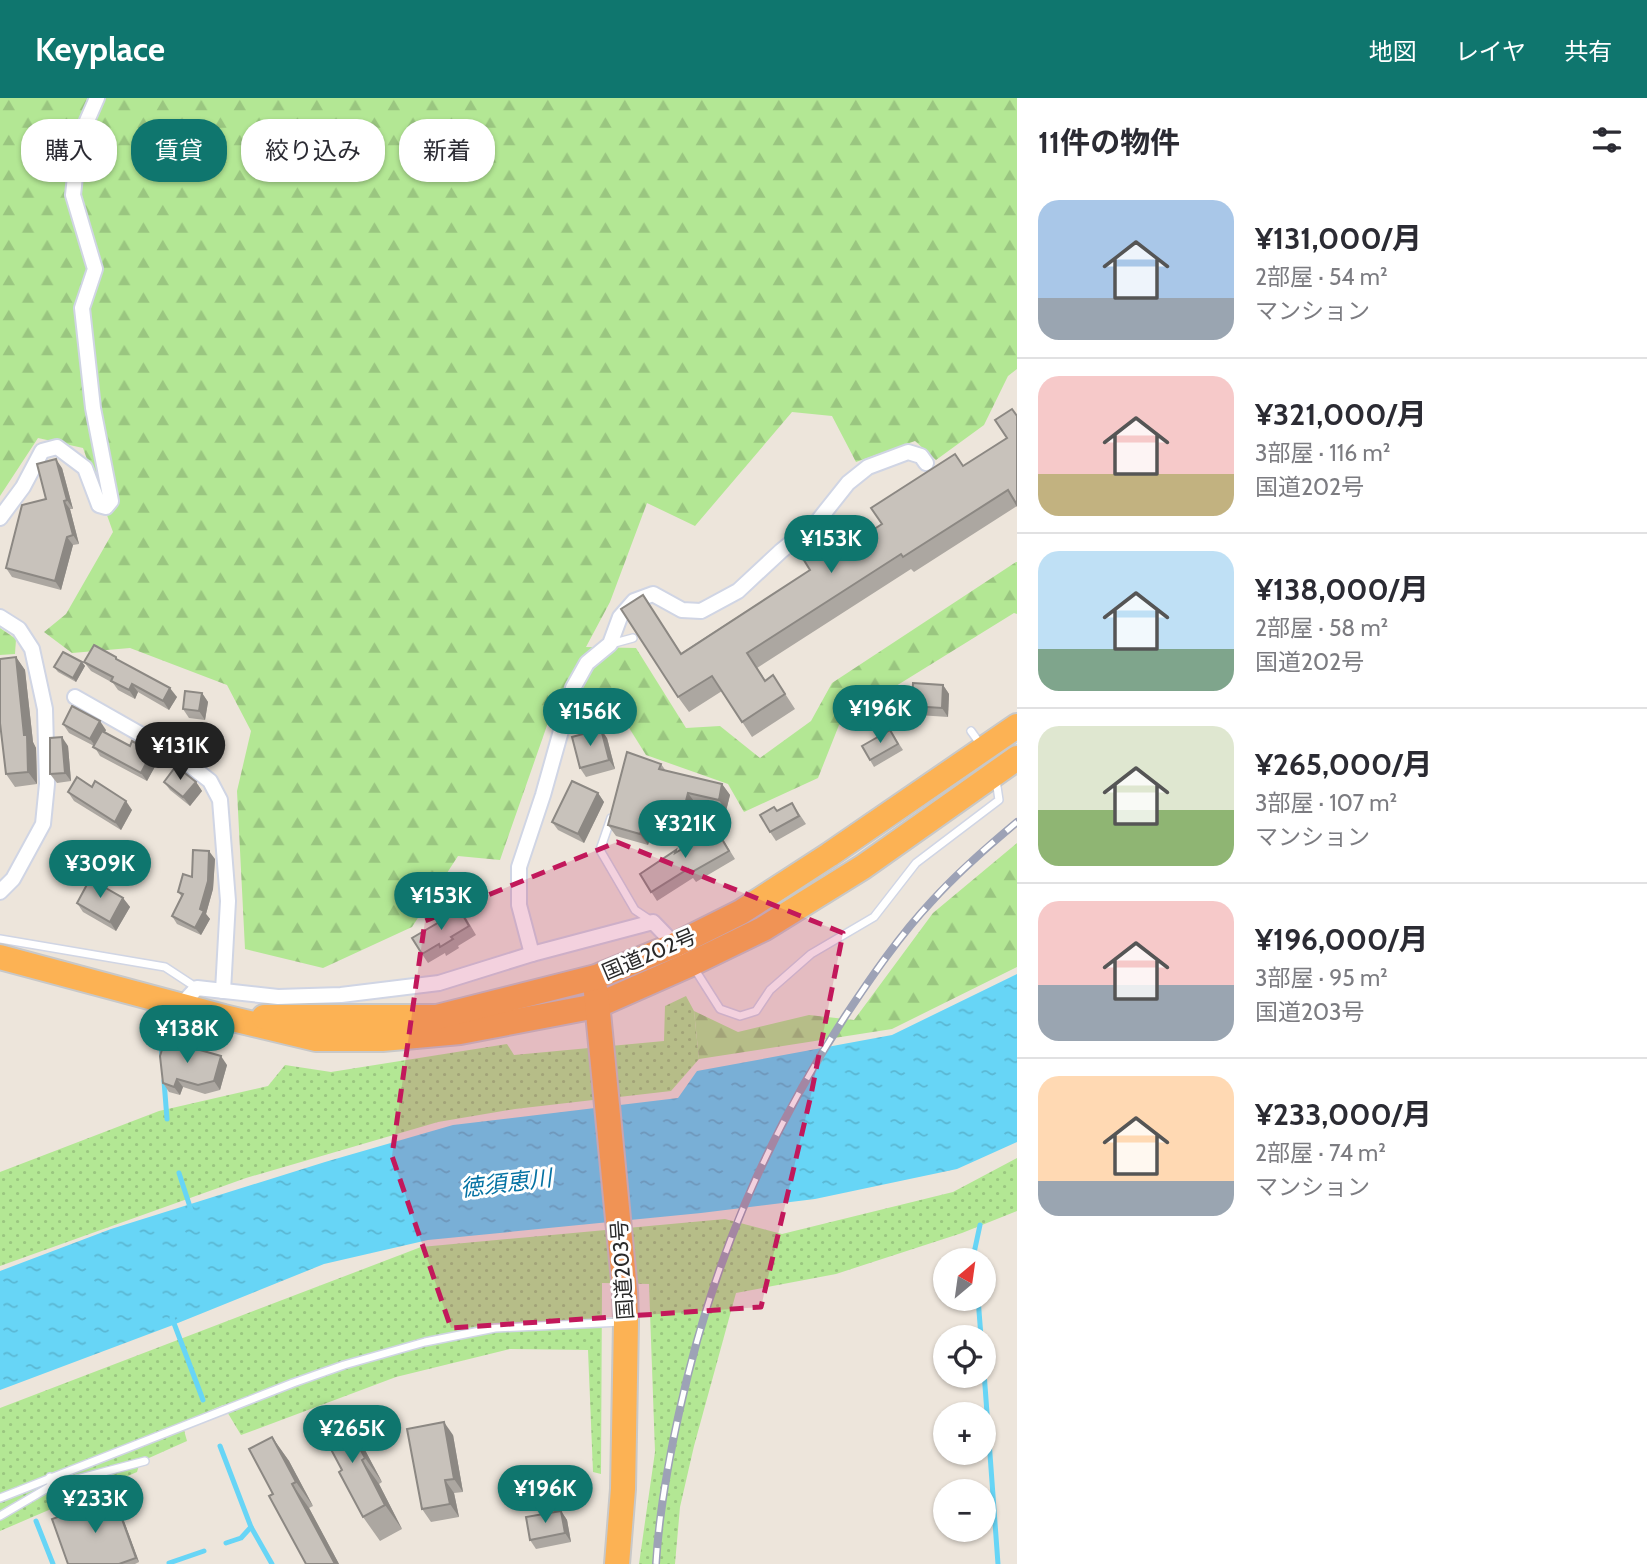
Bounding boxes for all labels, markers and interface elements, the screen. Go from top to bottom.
text: Keyplace [35,29,165,69]
text: 地図 [1369,37,1417,66]
text: レイヤ [1455,37,1526,66]
text: 共有 [1564,37,1612,66]
chip: 購入 [21,119,117,182]
chip: 賃貸 [131,119,227,182]
chip: 絞り込み [241,119,385,182]
chip: 新着 [399,119,495,182]
icon: filters [1588,121,1626,159]
text: 11件の物件 [1038,124,1180,161]
text: ¥131,000/月 [1255,220,1422,257]
icon: home [1094,228,1178,312]
text: 2部屋 · 54 m² [1255,263,1388,291]
text: マンション [1255,297,1370,325]
text: ¥321,000/月 [1255,396,1427,433]
icon: home [1094,404,1178,488]
text: 3部屋 · 116 m² [1255,439,1390,467]
text: 国道202号 [1255,473,1364,501]
pin: ¥153K [782,516,880,575]
text: ¥153K [800,524,862,552]
text: ¥138,000/月 [1255,571,1429,608]
icon: home [1094,579,1178,663]
text: 2部屋 · 58 m² [1255,614,1388,642]
text: 国道202号 [1255,648,1364,676]
pin: ¥196K [831,686,929,745]
pin: ¥156K [541,688,639,748]
text: ¥196K [849,694,911,722]
text: ¥156K [559,697,621,725]
pin: ¥131K [131,722,229,782]
text: ¥131K [151,731,209,759]
text: ¥265,000/月 [1255,746,1433,783]
icon: home [1094,754,1178,838]
text: 3部屋 · 107 m² [1255,789,1397,817]
pin: ¥321K [636,800,734,860]
text: ¥321K [654,809,716,837]
text: マンション [1255,823,1370,851]
pin: ¥309K [51,840,149,900]
text: ¥309K [65,849,135,877]
pin: ¥153K [392,872,490,932]
text: ¥153K [410,881,472,909]
text: ¥196,000/月 [1255,921,1429,958]
street label: 国道202号 [598,923,700,985]
icon: home [1094,929,1178,1013]
text: 3部屋 · 95 m² [1255,964,1388,992]
text: 国道203号 [1255,998,1365,1026]
pin: ¥138K [138,1006,236,1065]
text: ¥138K [155,1014,219,1042]
text: ¥233,000/月 [1255,1096,1432,1133]
icon: home [1094,1104,1178,1188]
text: 2部屋 · 74 m² [1255,1139,1386,1167]
water label: 徳須恵川 [459,1163,556,1203]
text: マンション [1255,1173,1370,1201]
street label: 国道203号 [606,1219,638,1321]
north arrow [933,1248,996,1311]
map controls [933,1248,996,1542]
button: locate [933,1325,996,1388]
button: + [933,1402,996,1465]
pin: ¥265K [303,1406,401,1465]
text: ¥265K [319,1414,385,1442]
pin: ¥196K [496,1466,594,1525]
text: ¥196K [514,1474,576,1502]
pin: ¥233K [46,1476,144,1535]
button: − [933,1479,996,1542]
text: ¥233K [62,1484,128,1512]

